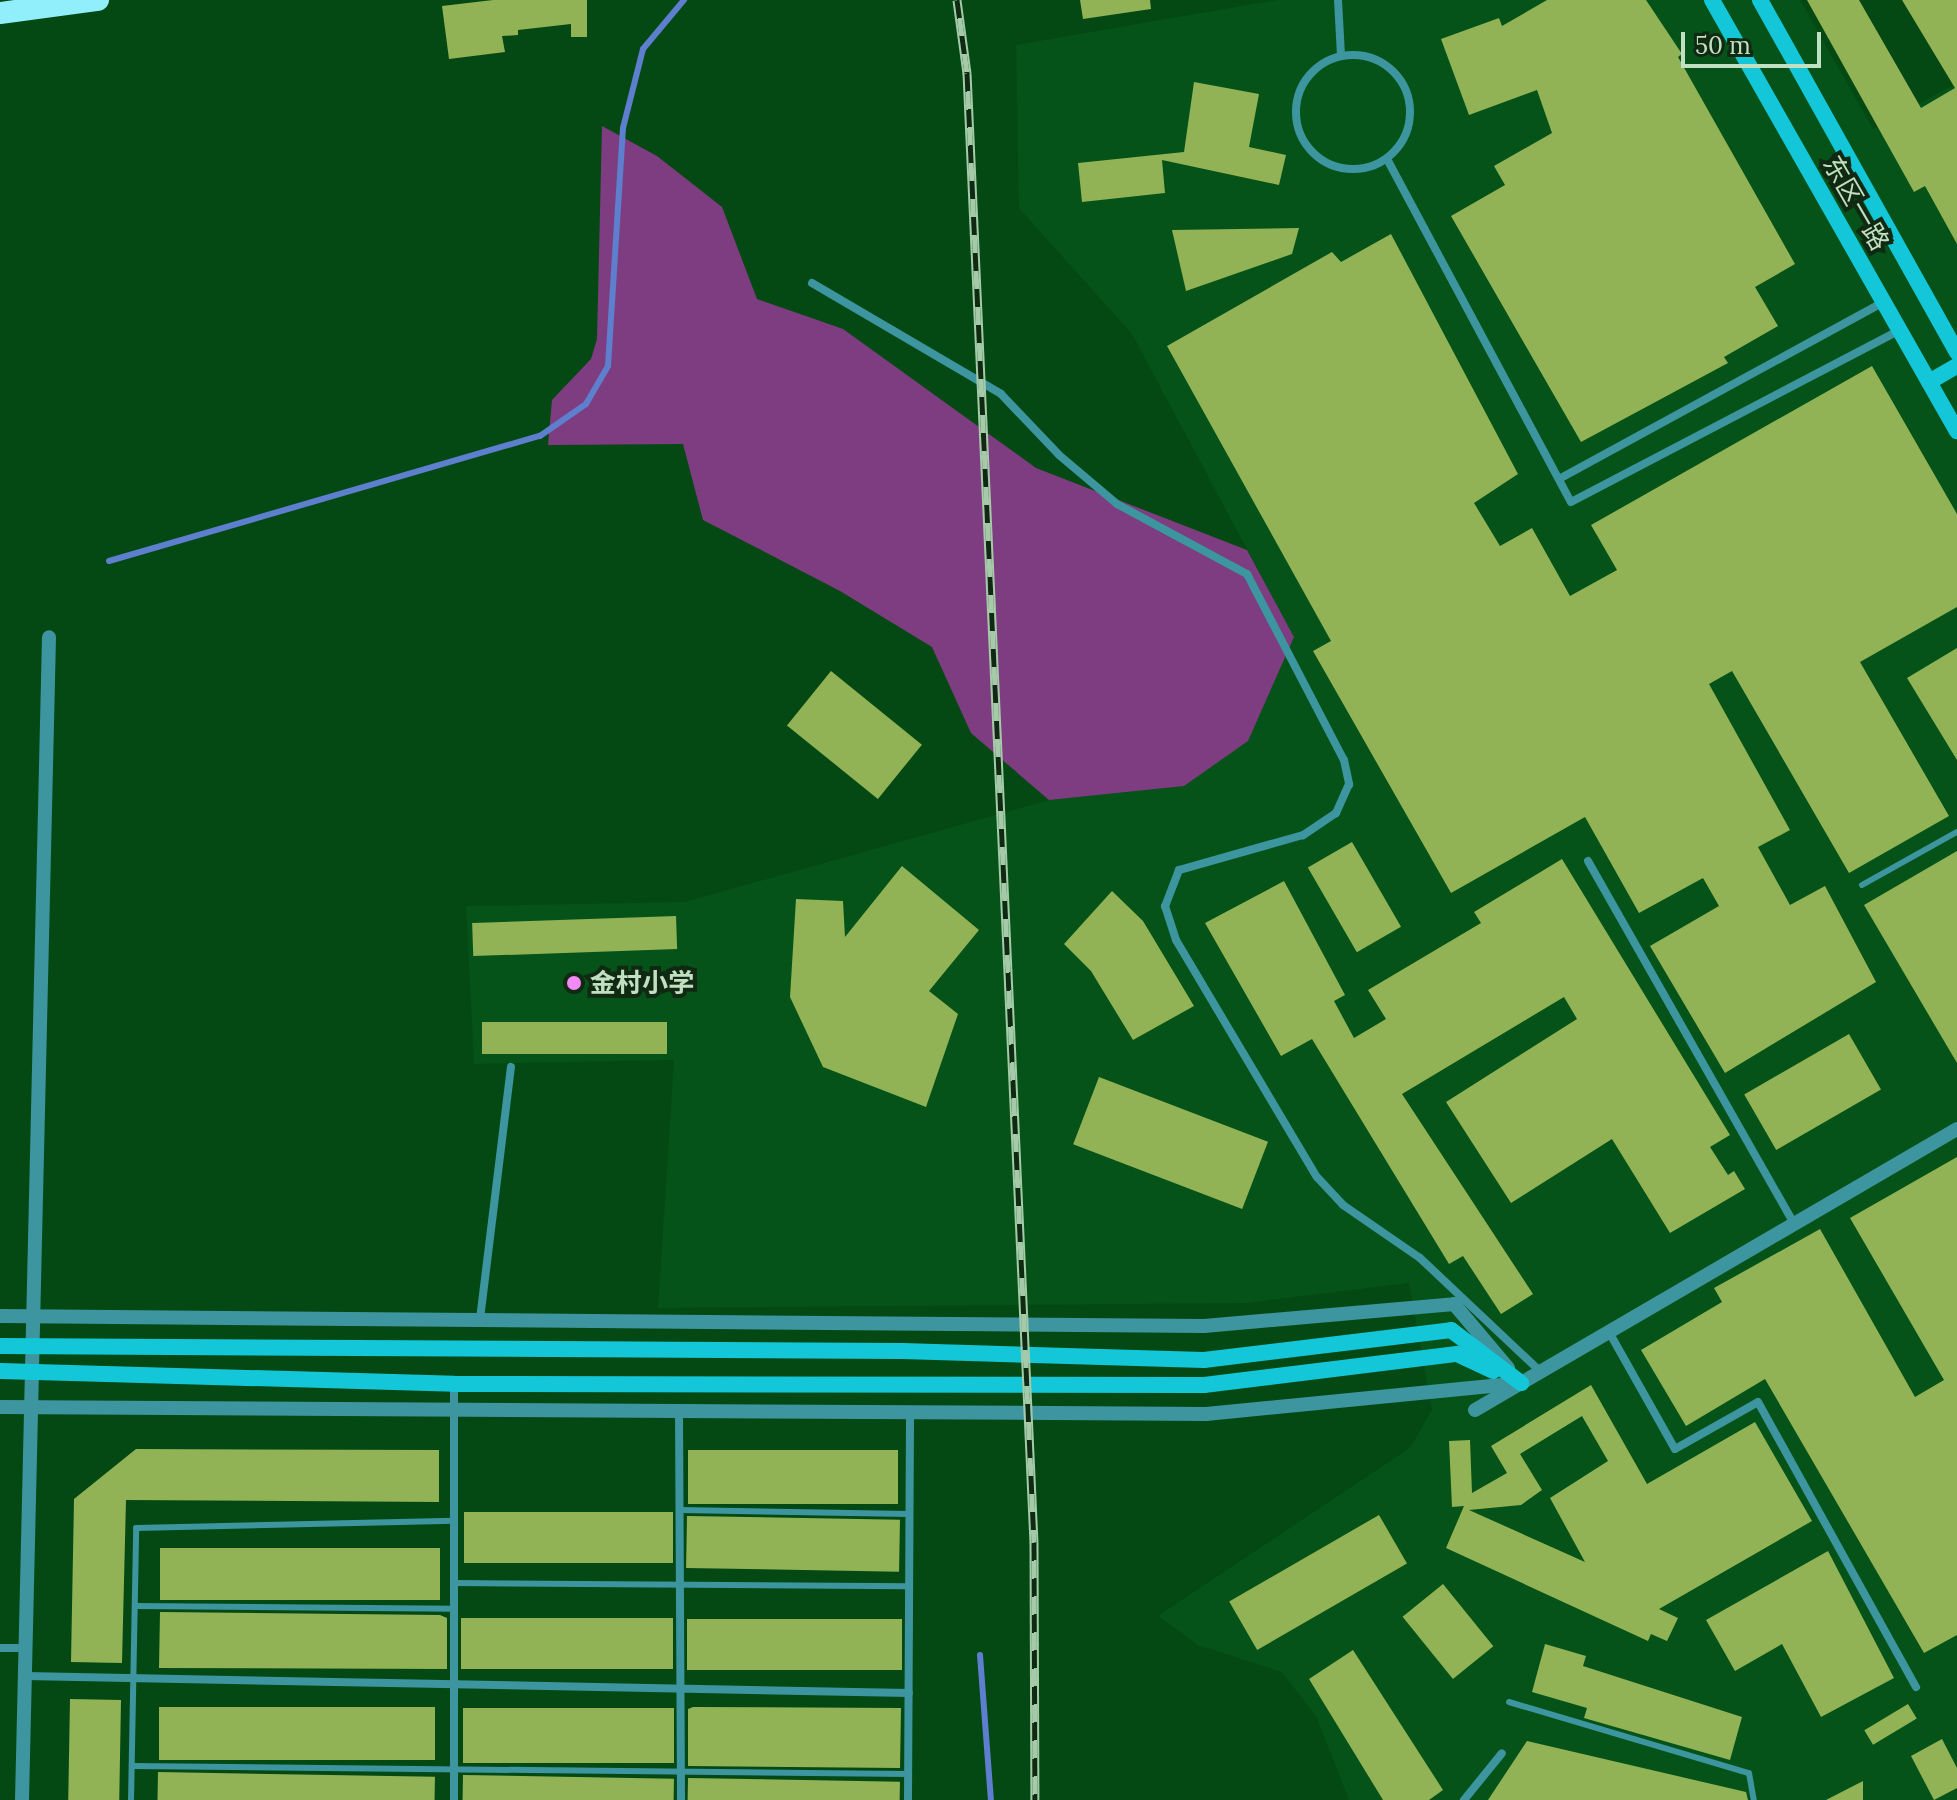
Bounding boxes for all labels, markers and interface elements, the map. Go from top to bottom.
scale bar [1685,16,1825,66]
text: 50 m [1695,30,1751,61]
street label: 东区一路 [1816,150,1896,256]
place label: 金村小学 [590,967,694,999]
marker: 金村小学 [565,974,583,992]

